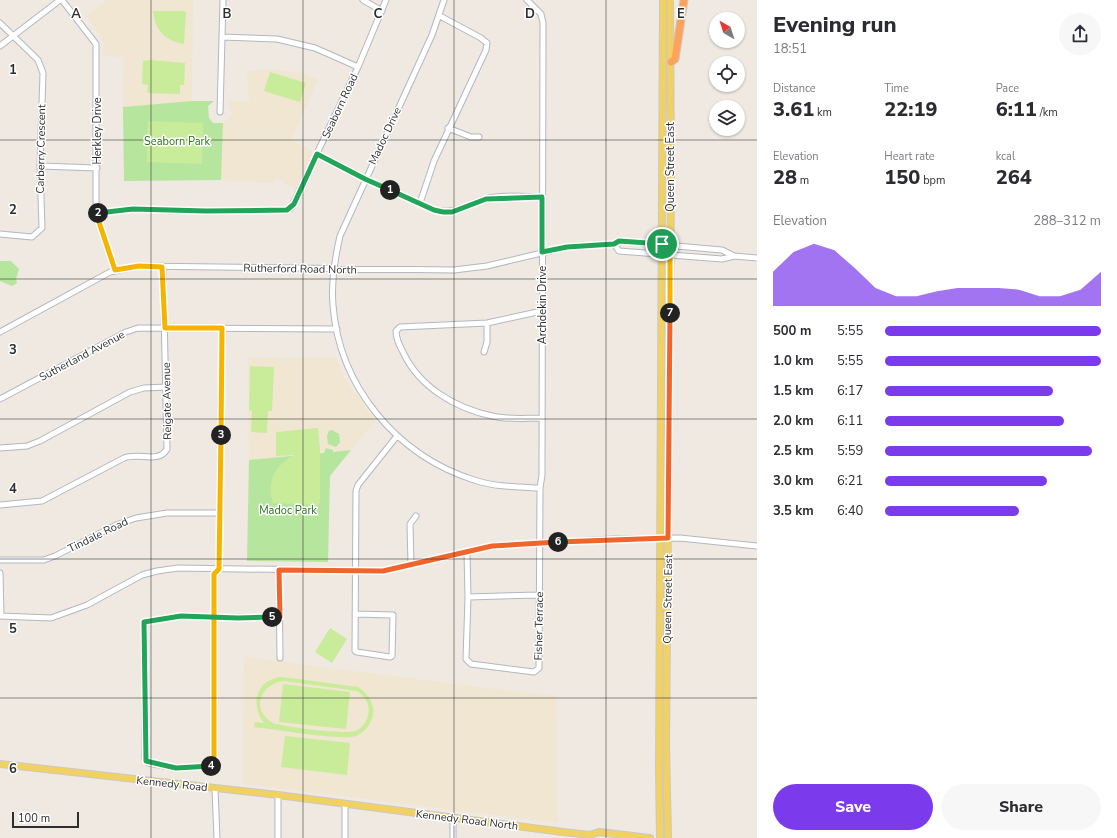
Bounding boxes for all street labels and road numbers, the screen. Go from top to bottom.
street label: Seaborn Road [318,71,362,141]
street label: Herkley Drive [90,97,105,165]
street label: Carberry Crescent [33,104,49,194]
street label: Madoc Drive [365,105,405,167]
street label: Queen Street East [663,122,678,212]
street label: Rutherford Road North [243,261,357,277]
street label: Archdekin Drive [535,266,550,344]
street label: Sutherland Avenue [37,327,128,385]
street label: Reigate Avenue [159,362,175,440]
street label: Tindale Road [65,514,131,556]
street label: Queen Street East [660,554,676,644]
street label: Fisher Terrace [531,591,547,661]
street label: Kennedy Road [136,773,208,795]
street label: Kennedy Road North [415,806,519,834]

